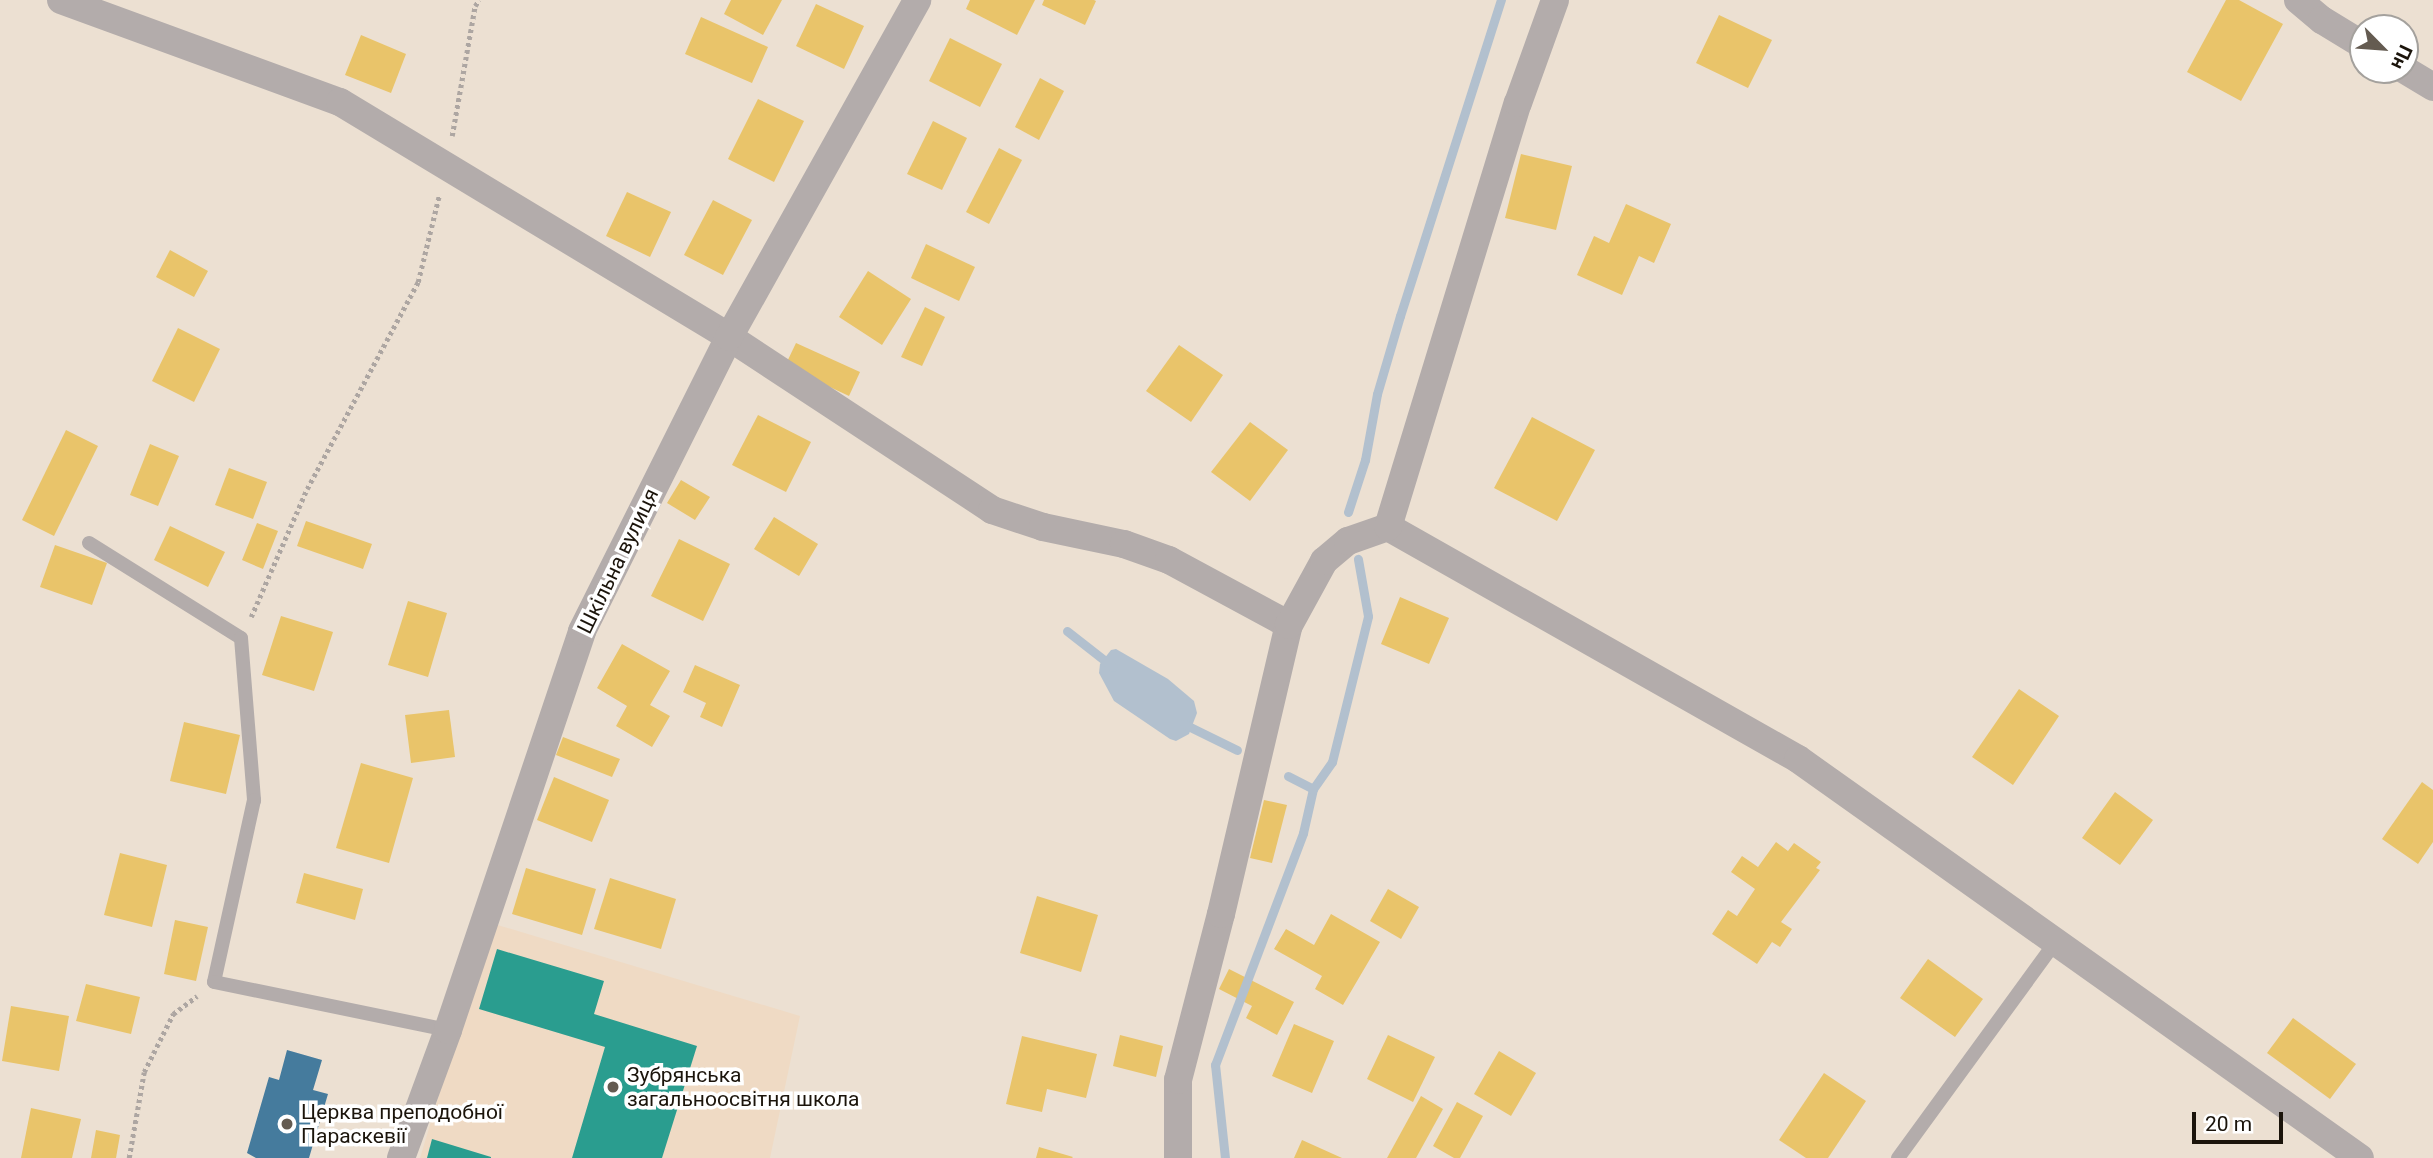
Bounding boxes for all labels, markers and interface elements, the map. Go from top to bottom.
north arrow [2349,14,2419,84]
text: Пн [2386,41,2417,73]
street label: Шкільна вулиця [572,484,664,638]
place label: Зубрянська загальноосвітня школа [627,1062,859,1112]
marker: Зубрянська загальноосвітня школа [605,1079,621,1095]
scale bar [2195,1098,2286,1142]
place label: Церква преподобної Параскевії [301,1099,503,1149]
text: 20 m [2205,1112,2252,1136]
marker: Церква преподобної Параскевії [279,1116,295,1132]

